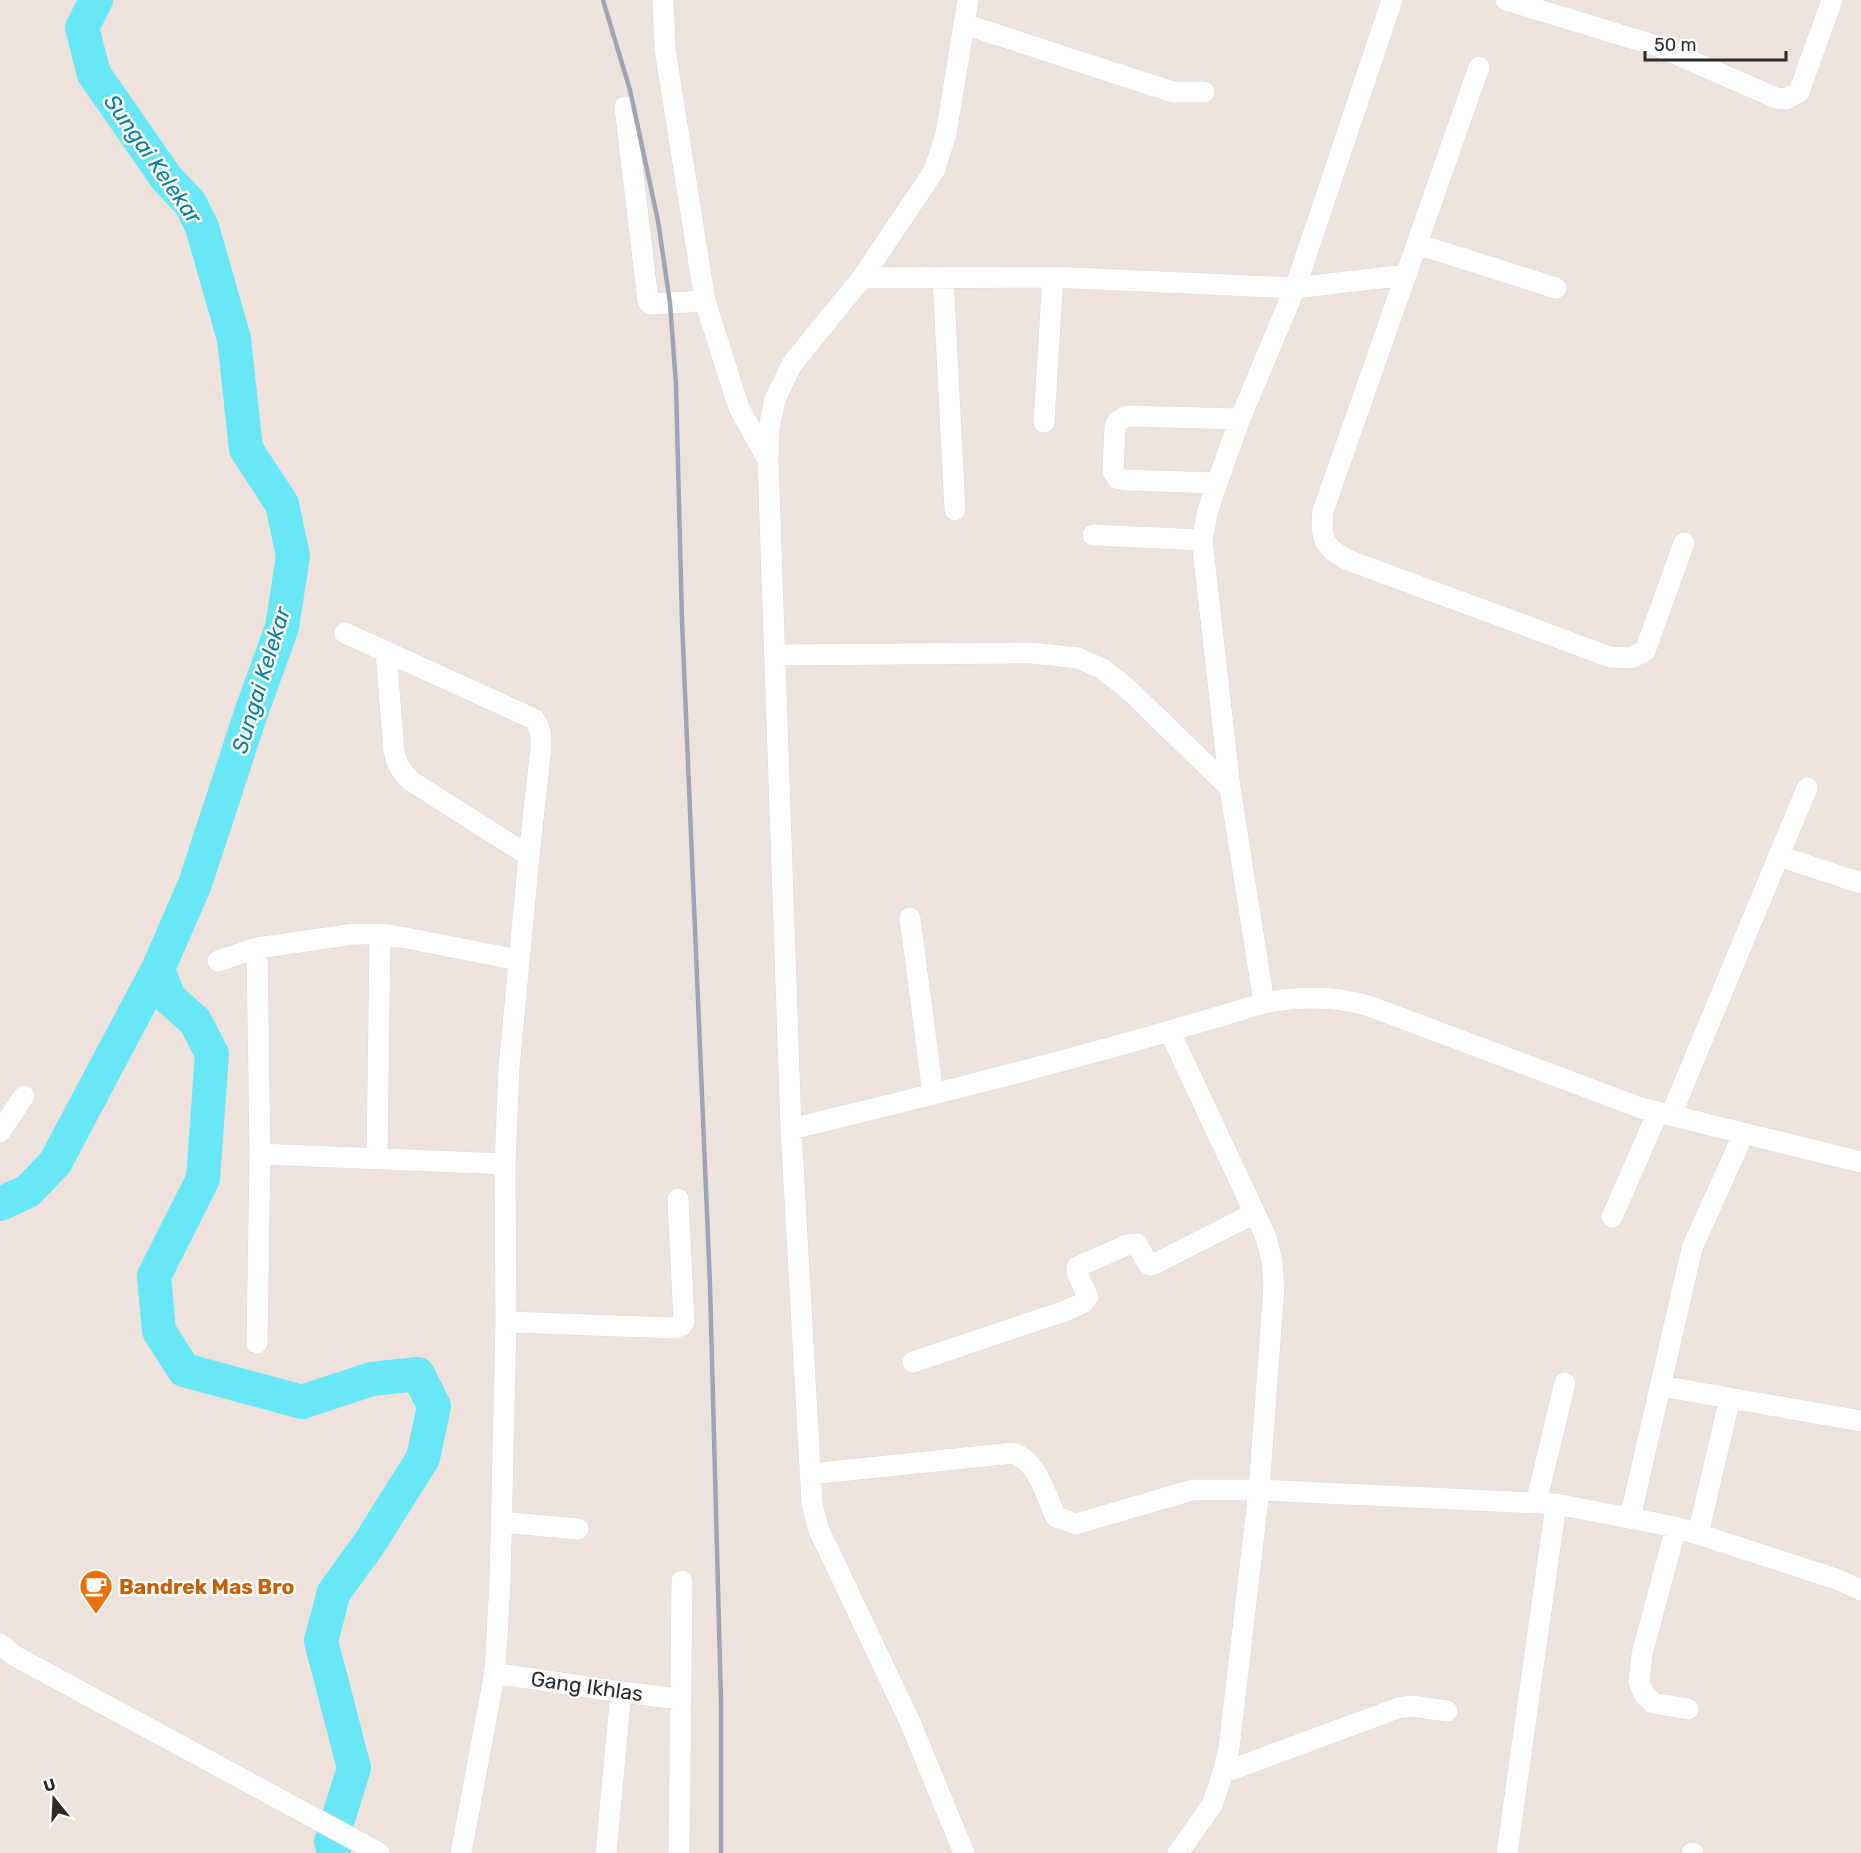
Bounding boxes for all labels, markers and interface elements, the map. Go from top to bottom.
scale bar [1645,24,1786,62]
text: 50 m [1654,34,1697,56]
water label: Sungai Kelekar [98,89,209,230]
water label: Sungai Kelekar [226,602,297,757]
cafe icon: Bandrek Mas Bro [78,1568,114,1615]
place label: Bandrek Mas Bro [119,1574,294,1599]
street label: Gang Ikhlas [529,1666,645,1706]
north arrow [24,1769,84,1829]
text: U [41,1774,58,1796]

